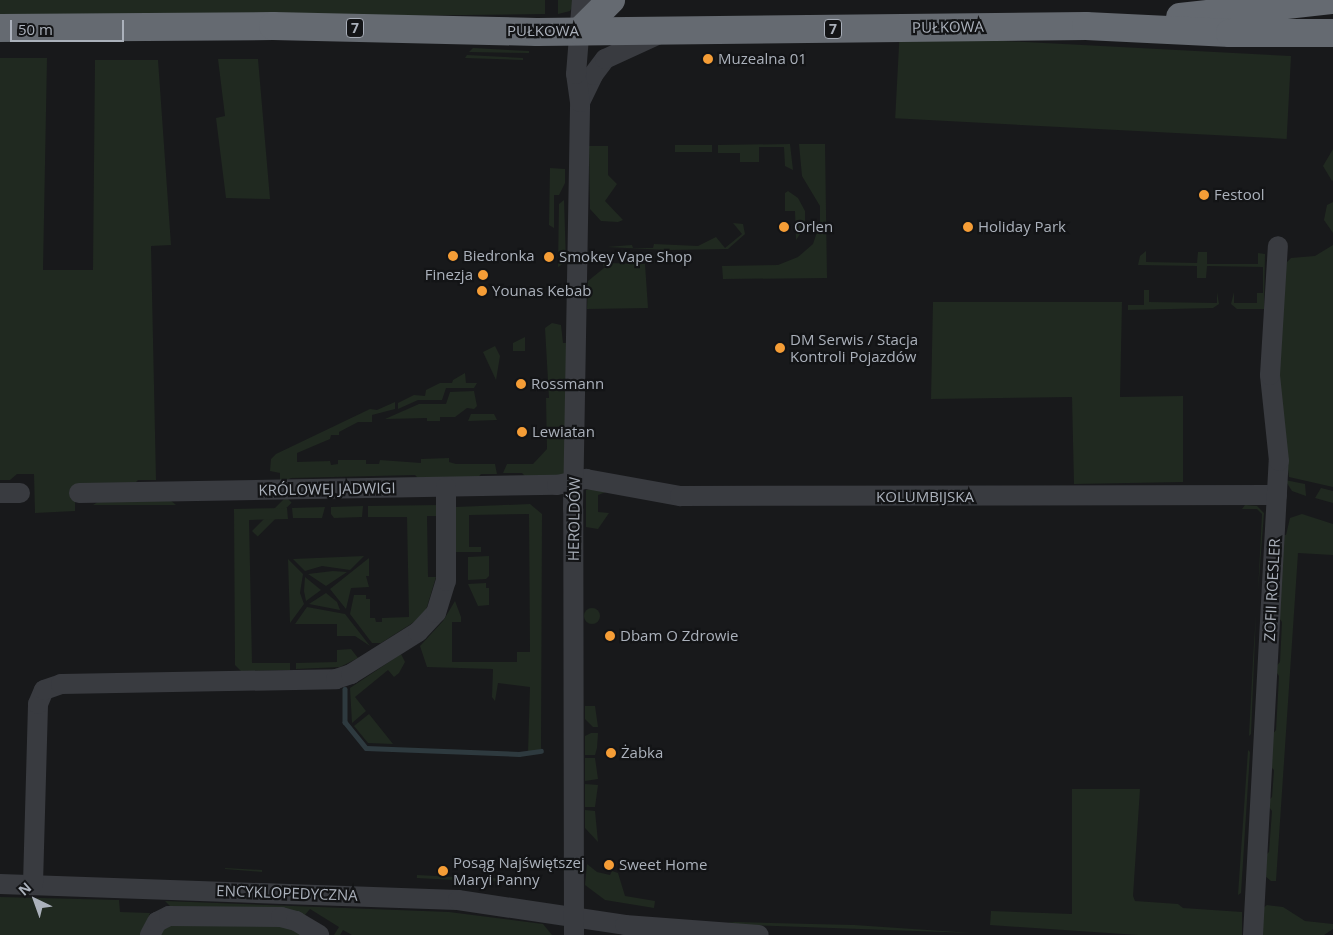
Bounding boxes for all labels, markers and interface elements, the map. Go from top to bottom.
scale bar [12,10,126,42]
road number: 7 [345,16,365,40]
street label: PUŁKOWA [912,17,984,37]
road number: 7 [823,18,843,40]
text: 50 m [18,19,53,39]
street label: PUŁKOWA [507,22,579,40]
place label: Muzealna 01 [718,50,807,68]
marker: Muzealna 01 [702,53,714,65]
place label: Festool [1214,186,1264,204]
marker: Festool [1198,189,1210,201]
place label: Orlen [794,218,833,236]
place label: Holiday Park [978,218,1066,236]
marker: Orlen [778,221,790,233]
marker: Holiday Park [962,221,974,233]
place label: Biedronka [463,247,535,265]
place label: Smokey Vape Shop [559,248,692,266]
marker: Biedronka [447,250,459,262]
marker: Smokey Vape Shop [543,251,555,263]
place label: Finezja [425,266,473,284]
marker: Finezja [477,269,489,281]
place label: Younas Kebab [492,282,591,300]
marker: Younas Kebab [476,285,488,297]
place label: DM Serwis / Stacja Kontroli Pojazdów [790,330,918,365]
marker: DM Serwis / Stacja Kontroli Pojazdów [774,342,786,354]
place label: Rossmann [531,375,604,393]
marker: Rossmann [515,378,527,390]
place label: Lewiatan [532,423,595,441]
marker: Lewiatan [516,426,528,438]
street label: HEROLDÓW [564,477,584,561]
street label: KRÓLOWEJ JADWIGI [258,479,396,499]
street label: KOLUMBIJSKA [876,488,974,506]
street label: ZOFII ROESLER [1260,538,1284,642]
place label: Dbam O Zdrowie [620,627,738,645]
marker: Dbam O Zdrowie [604,630,616,642]
place label: Żabka [621,744,663,762]
marker: Żabka [605,747,617,759]
place label: Posąg Najświętszej Maryi Panny [453,853,585,888]
place label: Sweet Home [619,856,707,874]
marker: Sweet Home [603,859,615,871]
marker: Posąg Najświętszej Maryi Panny [437,865,449,877]
north arrow [10,875,60,925]
text: N [14,878,35,899]
street label: ENCYKLOPEDYCZNA [216,882,358,904]

